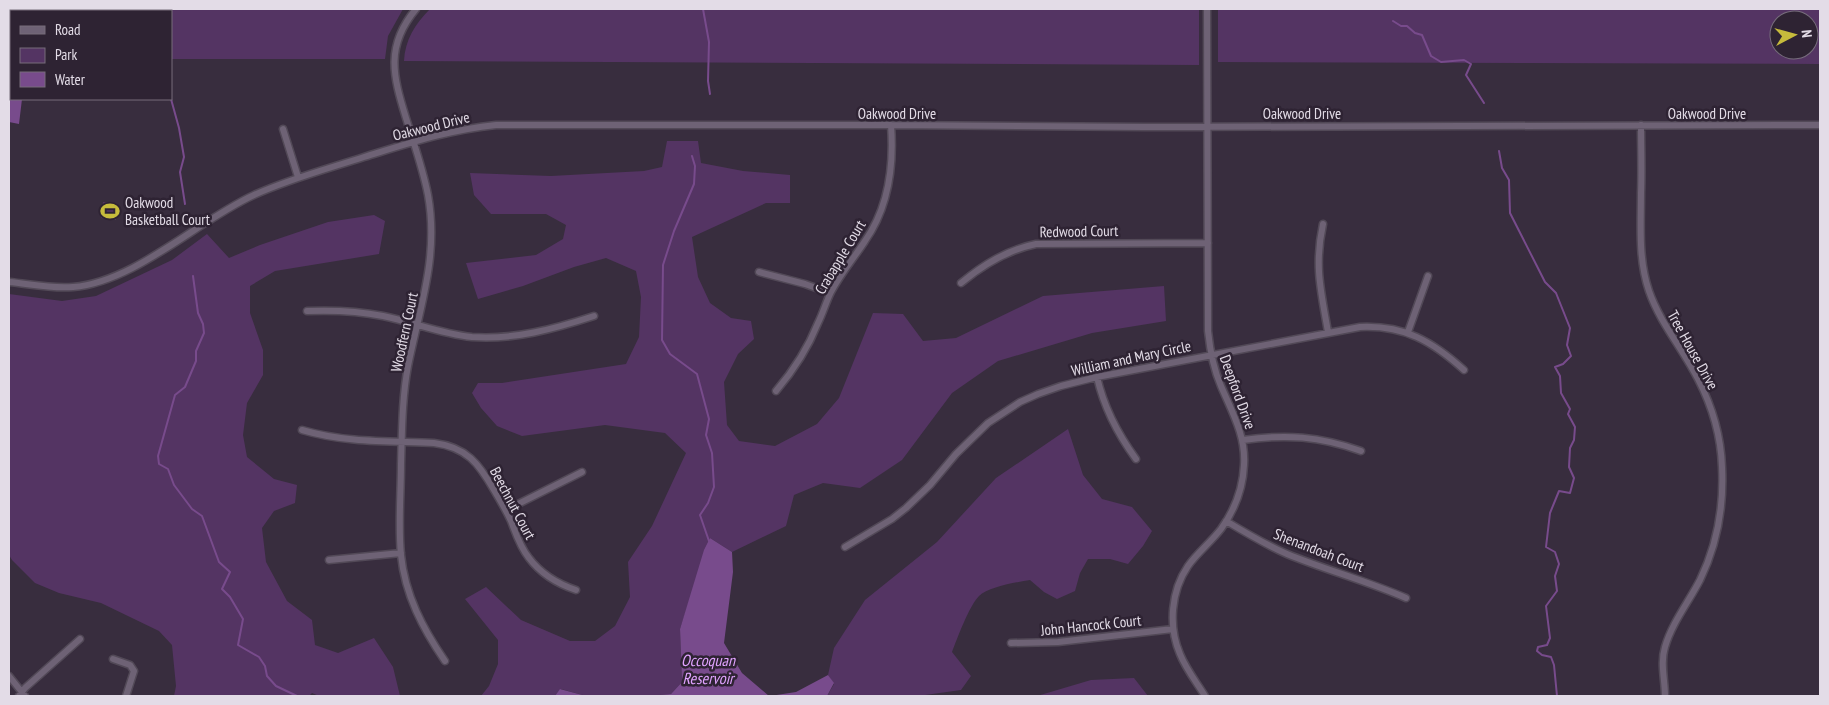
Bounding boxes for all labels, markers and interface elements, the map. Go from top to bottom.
legend [10,10,172,100]
north arrow [1769,10,1819,60]
text: Road [55,20,81,39]
text: N [1798,29,1816,38]
text: Park [55,45,77,64]
text: Water [55,70,86,89]
street label: Oakwood Drive [858,104,936,123]
street label: Oakwood Drive [1263,104,1341,123]
street label: Oakwood Drive [1668,104,1746,123]
street label: Oakwood Drive [391,107,471,145]
place label: Oakwood Basketball Court [125,193,210,229]
sports icon: Oakwood Basketball Court [99,200,121,222]
street label: Crabapple Court [810,216,870,298]
street label: Redwood Court [1039,221,1119,241]
street label: Woodfern Court [386,290,422,374]
street label: Tree House Drive [1663,307,1723,393]
street label: William and Mary Circle [1069,336,1193,380]
street label: Deepford Drive [1216,352,1260,432]
street label: Beechnut Court [486,463,540,543]
street label: Shenandoah Court [1271,524,1367,576]
street label: John Hancock Court [1039,610,1142,640]
water label: Occoquan Reservoir [681,650,736,688]

